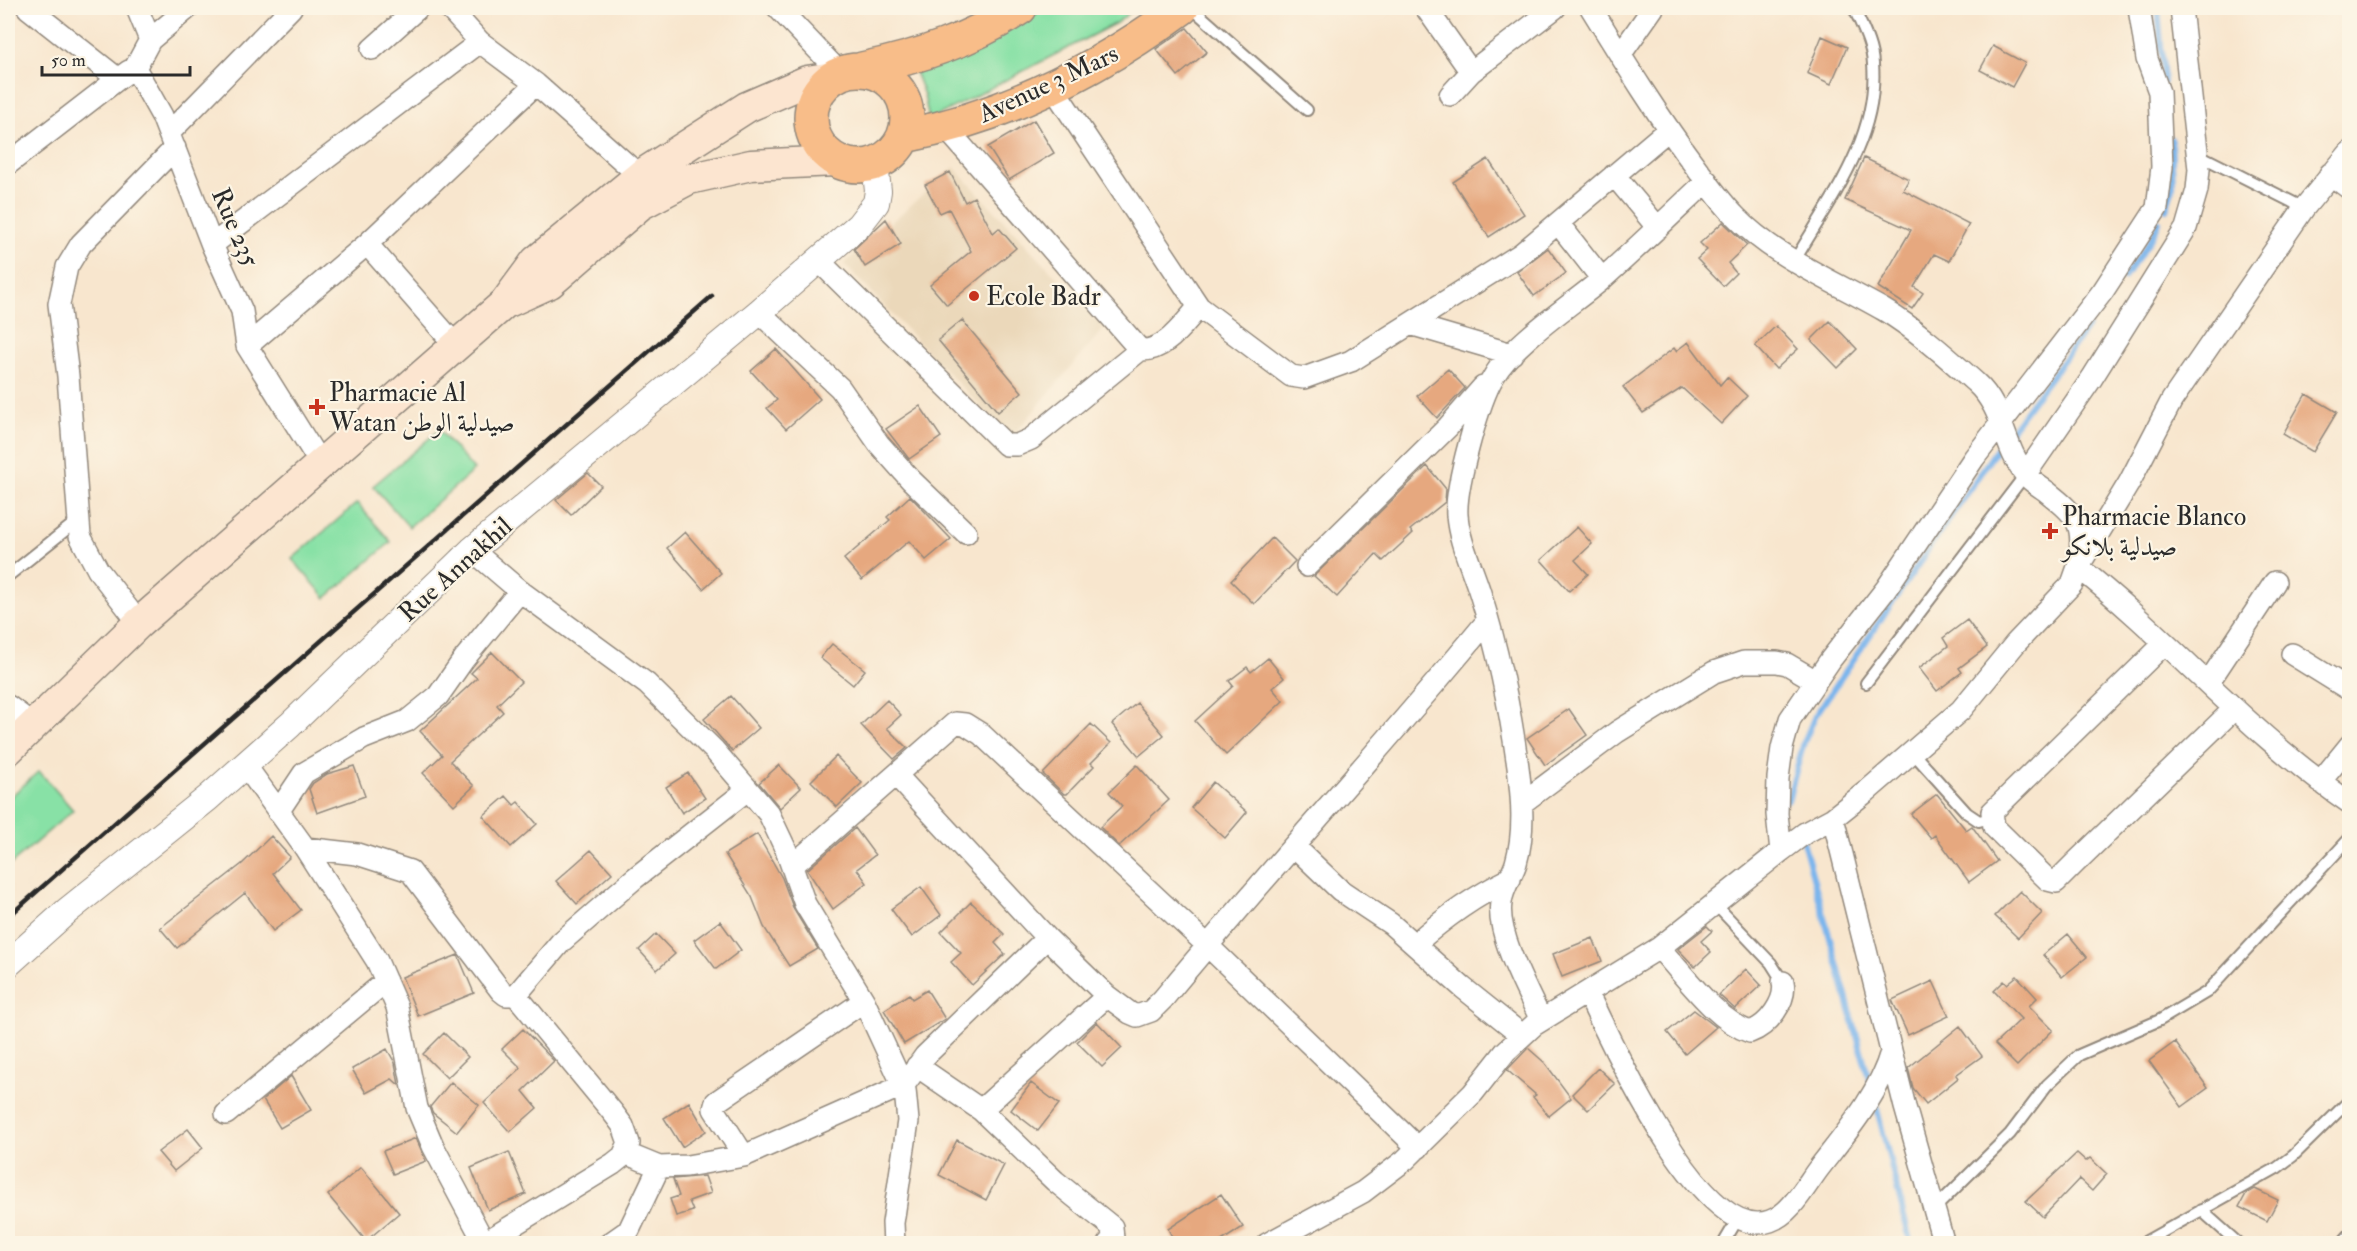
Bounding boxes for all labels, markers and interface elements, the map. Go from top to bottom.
street label: Avenue 3 Mars [973,38,1123,131]
scale bar [42,39,190,77]
text: 50 m [51,49,86,72]
street label: Rue 235 [204,183,266,272]
place label: Ecole Badr [986,281,1101,313]
marker: Ecole Badr [967,289,981,303]
place label: Pharmacie Al Watan صيدلية الوطن [328,377,515,440]
marker: Pharmacie Al Watan صيدلية الوطن [310,400,324,414]
place label: Pharmacie Blanco صيدلية بلانكو [2059,501,2246,563]
street label: Rue Annakhil [392,510,519,629]
marker: Pharmacie Blanco صيدلية بلانكو [2043,524,2057,538]

